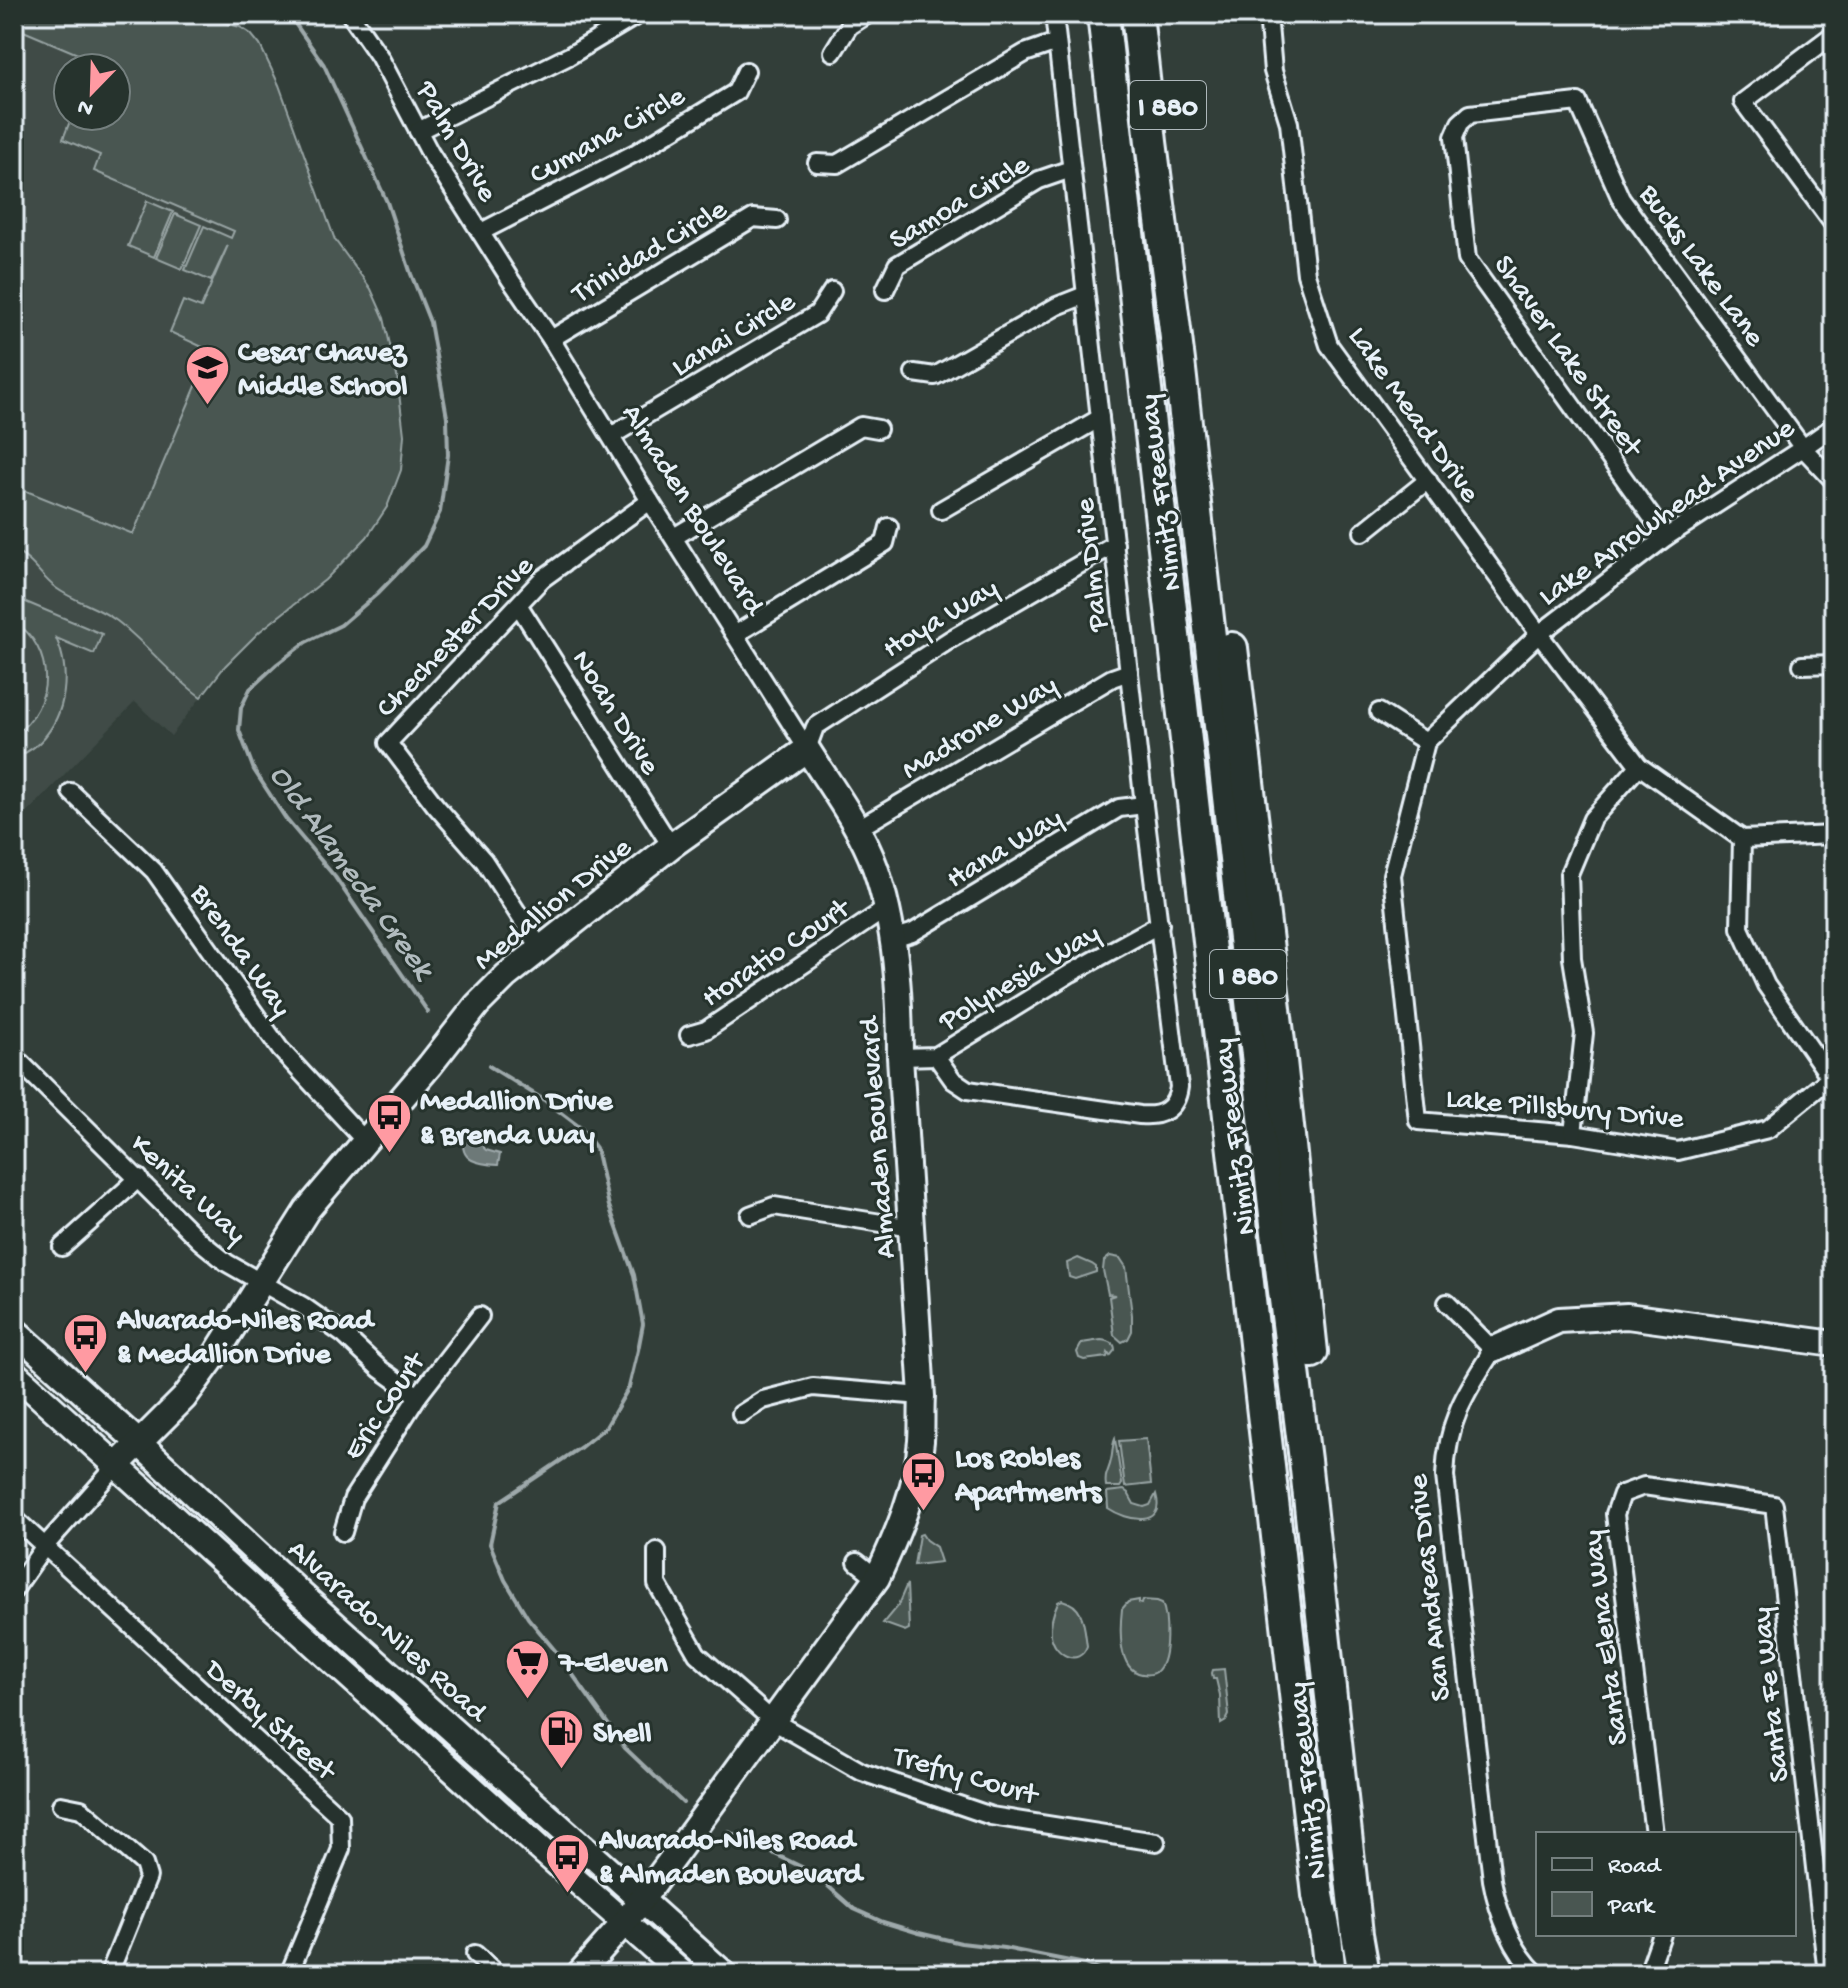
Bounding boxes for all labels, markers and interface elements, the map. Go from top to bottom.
north arrow [52,52,132,132]
street label: Palm Drive [406,75,504,209]
street label: Cumana Circle [524,80,692,194]
road number: I 880 [1130,81,1206,129]
text: N [74,92,97,122]
street label: Samoa Circle [884,148,1037,259]
street label: Bucks Lake Lane [1629,178,1771,355]
street label: Trinidad Circle [565,193,734,314]
street label: Shaver Lake Street [1484,250,1650,466]
street label: Lanai Circle [666,285,803,386]
street label: Lake Mead Drive [1339,321,1486,511]
place label: Cesar Chavez Middle School [238,337,408,406]
school or university icon: Cesar Chavez Middle School [183,343,231,406]
street label: Nimitz Freeway [1133,392,1192,593]
street label: Almaden Boulevard [612,399,771,624]
street label: Lake Arrowhead Avenue [1533,412,1803,615]
street label: Palm Drive [1069,496,1118,634]
street label: Chechester Drive [370,550,543,726]
street label: Hoya Way [877,572,1005,668]
street label: Noah Drive [562,645,667,783]
street label: Madrone Way [896,669,1065,789]
water label: Old Alameda Creek [259,758,442,990]
street label: Hana Way [941,802,1070,898]
street label: Medallion Drive [468,831,640,980]
street label: Brenda Way [180,878,298,1025]
street label: Horatio Court [696,891,859,1017]
street label: Polynesia Way [933,917,1107,1041]
road number: I 880 [1210,950,1286,998]
street label: Almaden Boulevard [853,1013,905,1260]
street label: Nimitz Freeway [1207,1036,1266,1237]
street label: Lake Pillsbury Drive [1444,1083,1686,1138]
place label: Medallion Drive & Brenda Way [420,1086,614,1155]
bus stop icon: Medallion Drive & Brenda Way [365,1092,413,1155]
street label: Kenita Way [122,1128,252,1253]
place label: Alvarado-Niles Road & Medallion Drive [116,1305,376,1374]
bus stop icon: Alvarado-Niles Road & Medallion Drive [62,1311,110,1374]
street label: Eric Court [337,1345,436,1468]
place label: Los Robles Apartments [954,1443,1103,1512]
bus stop icon: Los Robles Apartments [900,1449,948,1512]
street label: San Andreas Drive [1402,1472,1461,1703]
street label: Santa Elena Way [1577,1528,1638,1747]
street label: Alvarado-Niles Road [279,1534,495,1733]
street label: Santa Fe Way [1746,1605,1799,1784]
supermarket icon: 7-Eleven [504,1637,552,1700]
place label: 7-Eleven [557,1648,669,1683]
street label: Derby Street [195,1652,343,1791]
street label: Nimitz Freeway [1282,1680,1337,1881]
fuel station icon: Shell [538,1707,586,1770]
place label: Shell [593,1718,652,1753]
street label: Trefry Court [887,1740,1043,1815]
place label: Alvarado-Niles Road & Almaden Boulevard [598,1825,865,1894]
bus stop icon: Alvarado-Niles Road & Almaden Boulevard [544,1831,592,1894]
legend [1536,1832,1796,1936]
text: Road [1608,1853,1662,1882]
text: Park [1607,1893,1656,1922]

